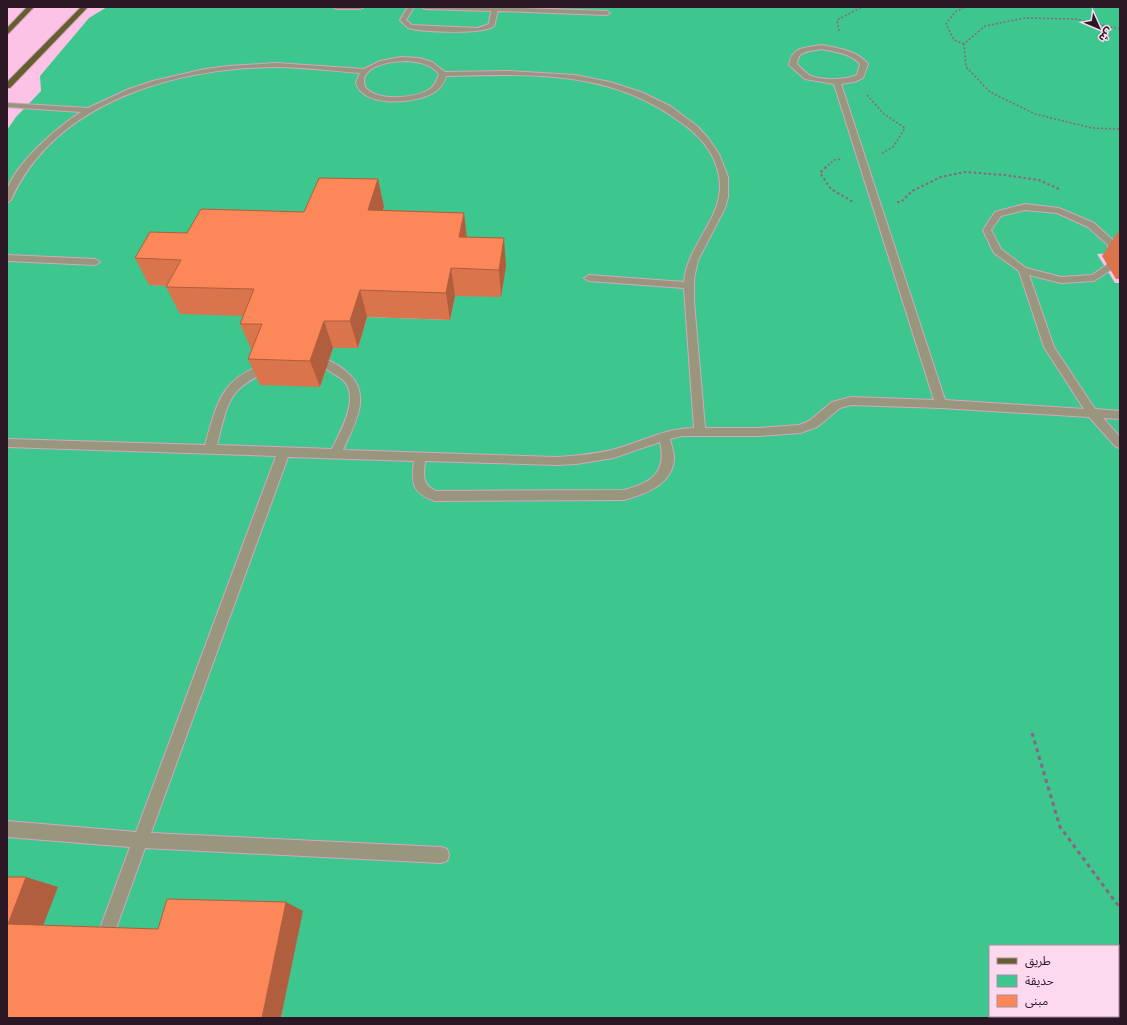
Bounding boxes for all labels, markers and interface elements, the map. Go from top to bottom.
north arrow [1079,8,1119,48]
text: ش [1096,25,1116,45]
legend [989,945,1119,1017]
text: طريق [1025,953,1051,969]
text: حديقة [1025,973,1054,988]
text: مبنى [1025,993,1048,1008]

